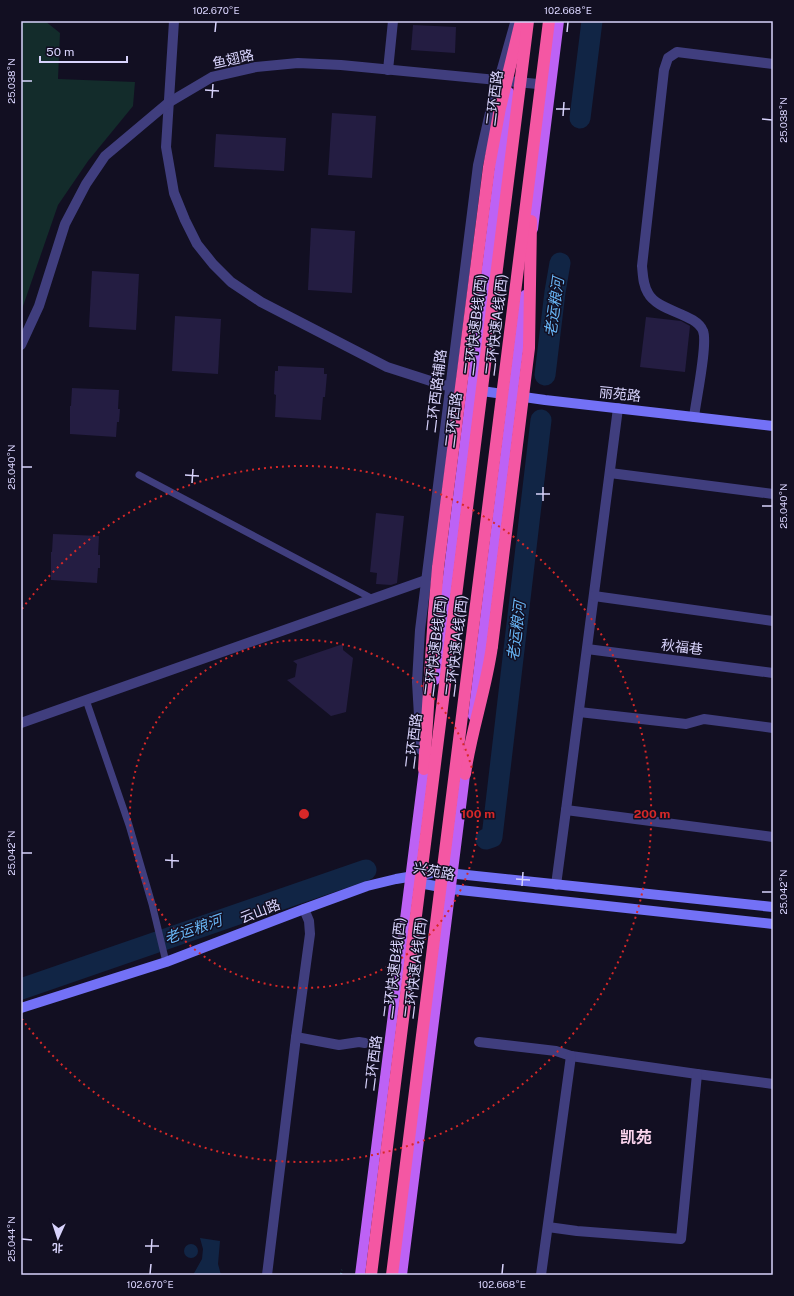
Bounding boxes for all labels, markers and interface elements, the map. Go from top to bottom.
text: 102.670°E [192,4,240,16]
text: 102.668°E [544,4,592,16]
scale bar [40,38,127,64]
text: 50 m [46,45,74,59]
street label: 鱼翅路 [211,46,255,72]
text: 25.038°N [5,58,17,104]
street label: 二环西路 [483,69,505,127]
text: 25.038°N [777,97,789,143]
street label: 二环快速B线(西) [461,273,489,377]
street label: 二环快速A线(西) [482,273,510,377]
water label: 老运粮河 [541,273,567,338]
street label: 二环西路辅路 [423,348,449,434]
street label: 丽苑路 [598,384,642,404]
street label: 二环西路 [442,391,464,449]
text: 25.040°N [5,444,17,490]
text: 25.040°N [777,483,789,529]
street label: 二环快速B线(西) [421,594,449,698]
street label: 二环快速A线(西) [442,594,470,698]
water label: 老运粮河 [504,597,528,662]
street label: 秋福巷 [660,637,704,657]
street label: 二环西路 [402,712,424,770]
centre of rings [297,807,311,821]
text: 100 m [461,807,495,821]
text: 200 m [634,807,670,821]
text: 25.042°N [5,830,17,876]
street label: 兴苑路 [412,859,456,883]
text: 25.042°N [777,869,789,915]
street label: 云山路 [238,896,282,926]
water label: 老运粮河 [162,910,227,947]
street label: 二环快速B线(西) [380,916,408,1020]
street label: 二环快速A线(西) [401,916,429,1020]
street label: 二环西路 [362,1034,384,1092]
district label: 凯苑 [620,1128,652,1147]
text: 25.044°N [5,1216,17,1262]
north arrow [38,1218,78,1258]
text: 北 [52,1242,63,1254]
text: 102.670°E [126,1278,174,1290]
text: 102.668°E [478,1278,526,1290]

